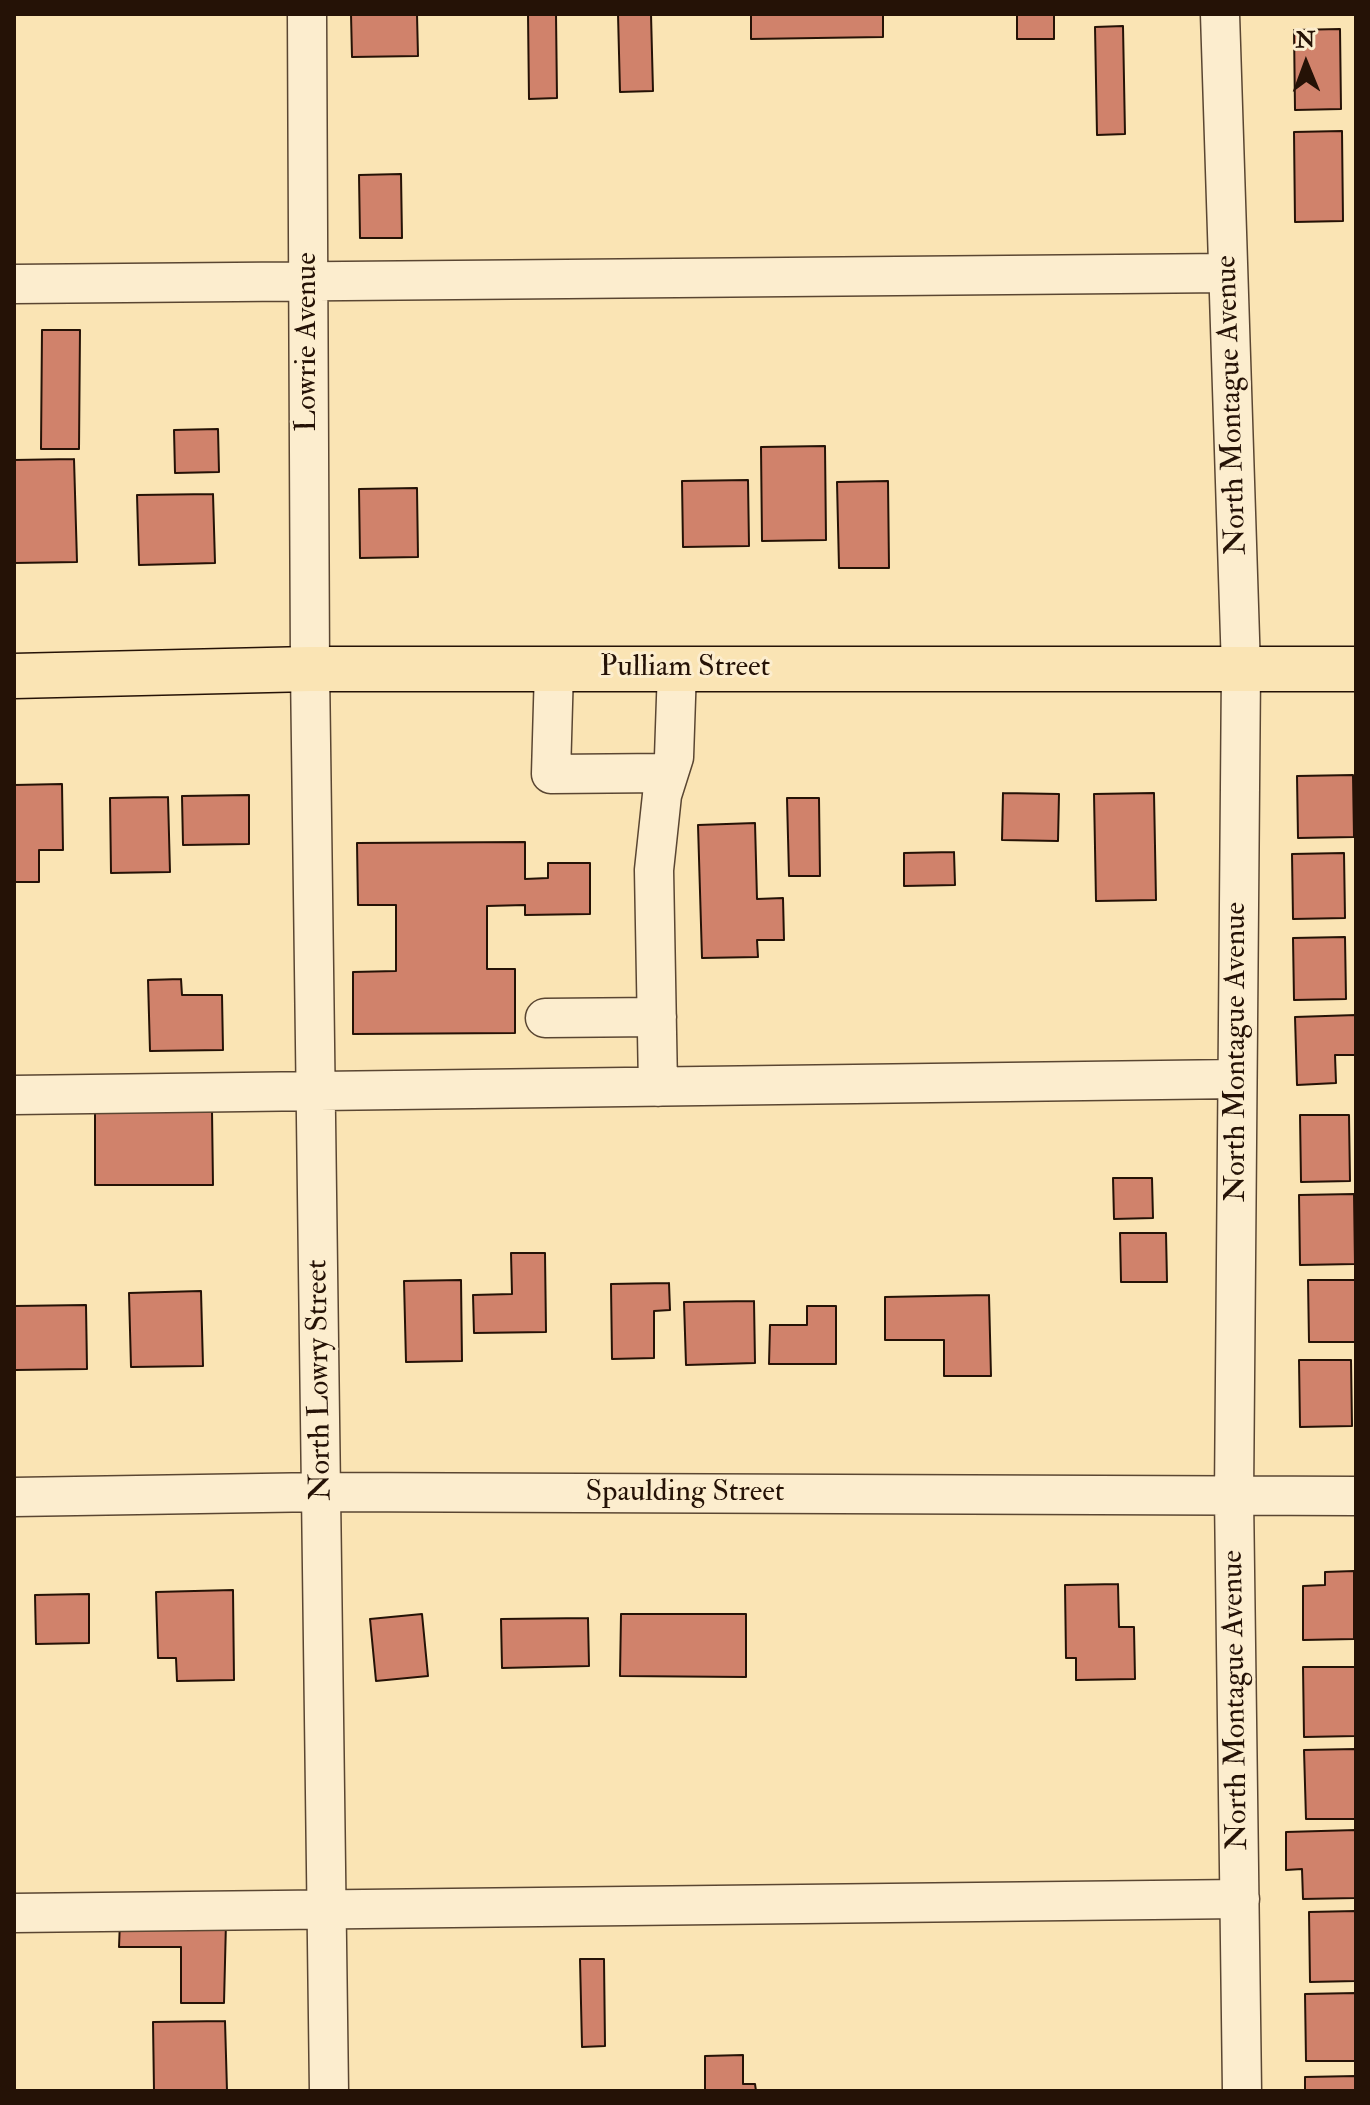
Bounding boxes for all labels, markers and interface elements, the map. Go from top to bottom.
north arrow [1266,24,1346,104]
text: N [1295,26,1316,54]
street label: Lowrie Avenue [291,252,327,432]
street label: North Montague Avenue [1210,254,1256,556]
street label: Pulliam Street [600,651,770,687]
street label: North Montague Avenue [1220,902,1256,1202]
street label: North Lowry Street [301,1259,341,1501]
street label: Spaulding Street [586,1476,784,1512]
street label: North Montague Avenue [1216,1550,1258,1850]

